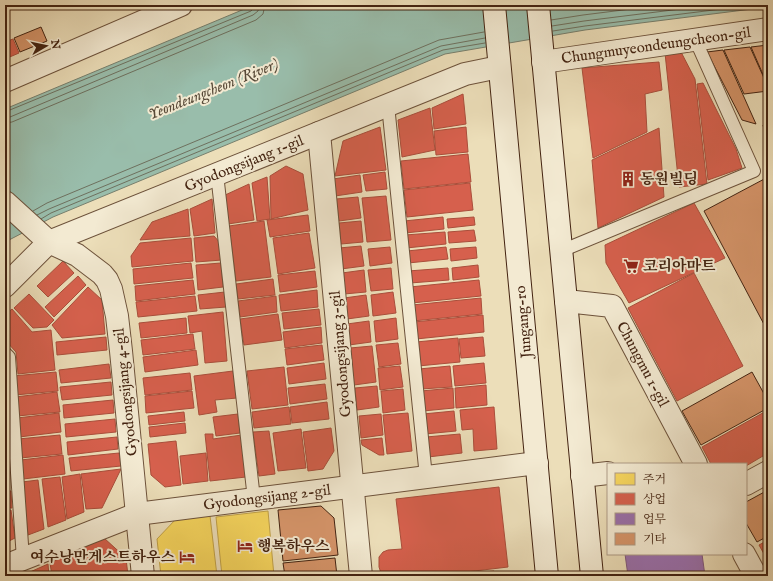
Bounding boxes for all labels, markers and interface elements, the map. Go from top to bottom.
street label: Chungmuyeondeungcheon-gil [560,23,753,68]
north arrow [26,26,66,66]
text: N [47,38,63,51]
water label: Yeondeungcheon (River) [146,55,282,125]
street label: Gyodongsijang 1-gil [182,131,307,196]
building icon: 동원빌딩 [619,170,637,188]
place label: 동원빌딩 [640,170,698,189]
supermarket icon: 코리아마트 [622,257,640,275]
place label: 코리아마트 [643,257,716,276]
street label: Jungang-ro [511,285,536,361]
street label: Gyodongsijang 3-gil [325,289,355,418]
street label: Chungmu 1-gil [612,318,673,411]
street label: Gyodongsijang 4-gil [109,326,142,457]
legend [607,463,747,555]
text: 주거 [643,472,666,487]
street label: Gyodongsijang 2-gil [202,480,333,515]
text: 상업 [643,492,666,507]
text: 업무 [643,512,667,527]
text: 기타 [643,532,667,547]
hotel icon: 행복하우스 [236,537,254,555]
place label: 행복하우스 [257,537,330,556]
place label: 여수낭만게스트하우스 [30,548,176,567]
hotel icon: 여수낭만게스트하우스 [178,548,196,566]

